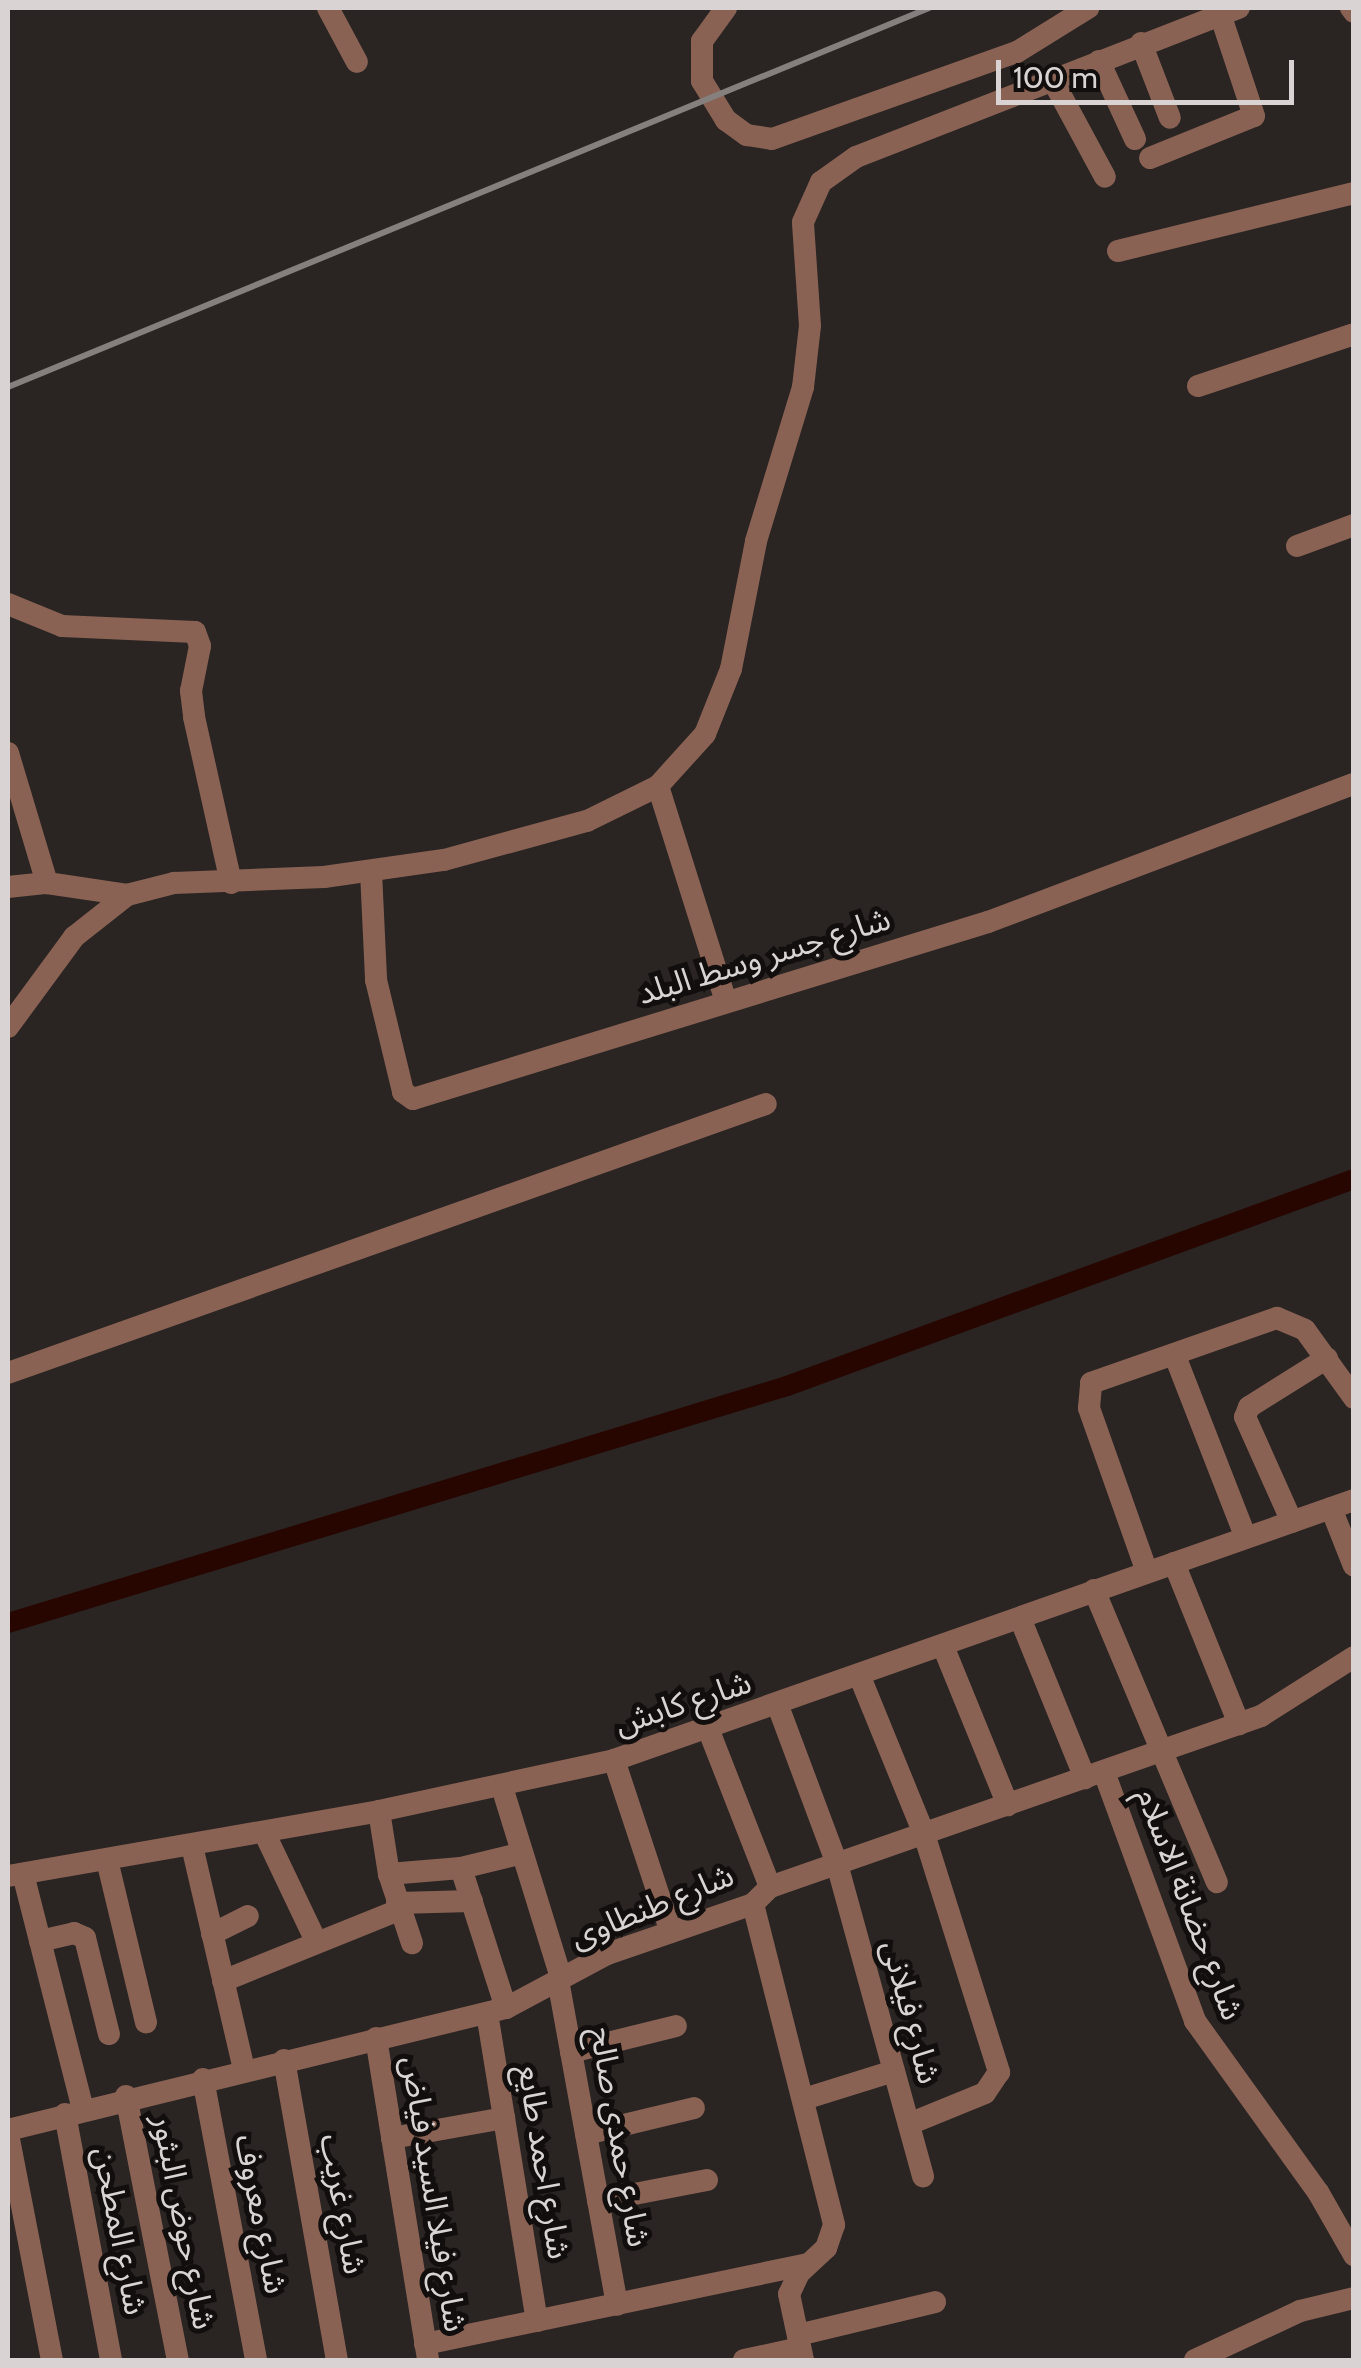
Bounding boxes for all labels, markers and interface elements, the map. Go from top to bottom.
scale bar [1001,40,1298,102]
text: 100 m [1013,59,1098,96]
street label: شارع جسر وسط البلد [633,899,895,1013]
street label: شارع كابش [610,1663,756,1743]
street label: شارع حضانة الاسلام [1128,1783,1252,2025]
street label: شارع طنطاوى [565,1856,739,1956]
street label: شارع فيلانى [873,1936,949,2088]
street label: شارع حمدى صالح [582,2024,658,2250]
street label: شارع فيلا السيد فياض [393,2053,475,2335]
street label: شارع احمد طايع [510,2062,578,2262]
street label: شارع حوض البثور [144,2111,224,2333]
street label: شارع معروف [227,2131,295,2297]
street label: شارع غريب [312,2131,374,2277]
street label: شارع المطحن [85,2144,155,2318]

